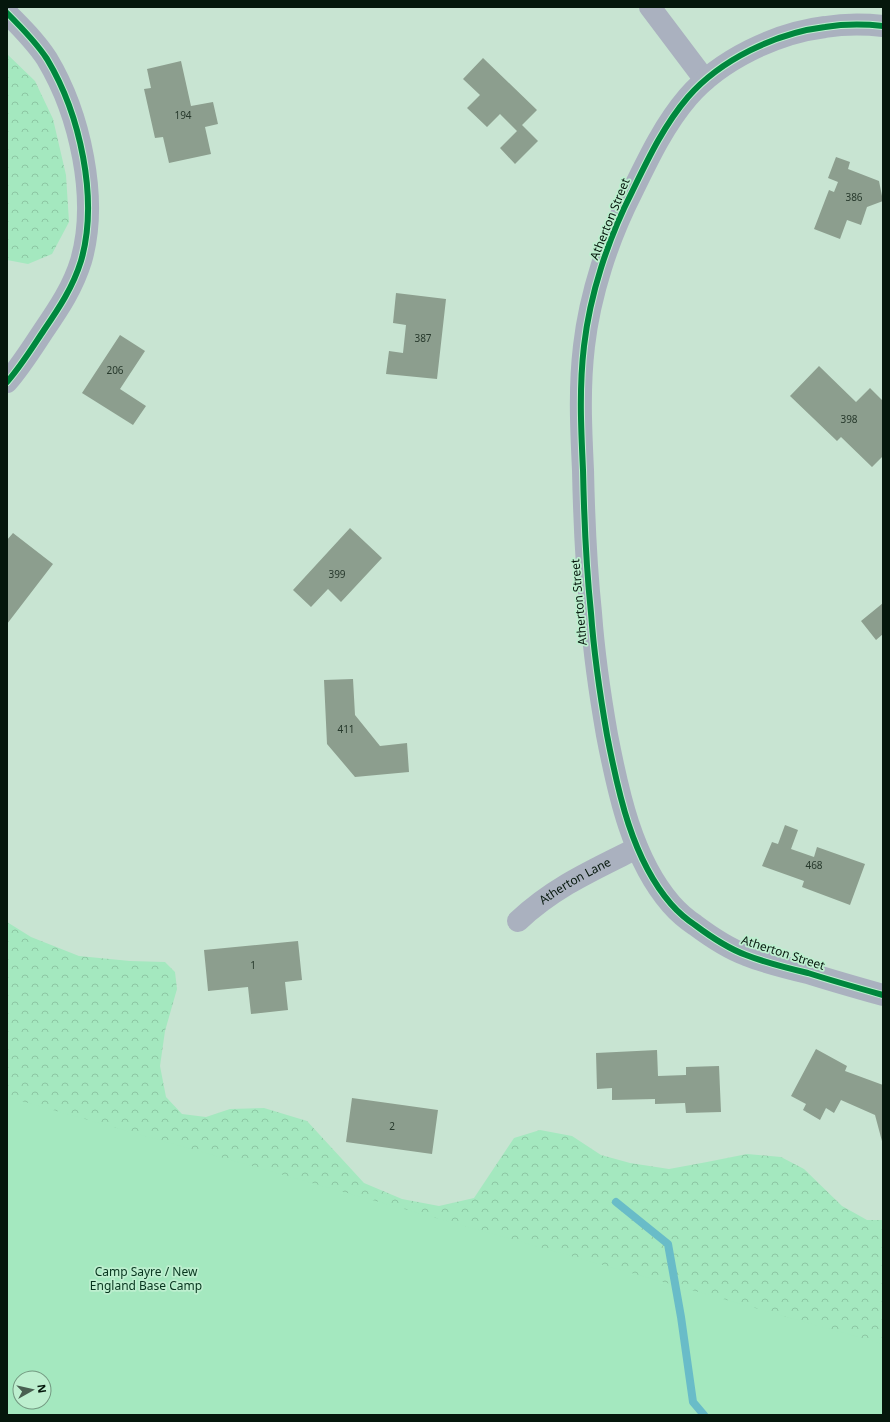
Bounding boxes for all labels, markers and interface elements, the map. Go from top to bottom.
house number: 194 [174,108,192,122]
street label: Atherton Street [585,175,634,262]
house number: 386 [845,190,863,204]
house number: 387 [414,331,432,345]
house number: 206 [106,363,124,377]
house number: 398 [840,412,858,426]
street label: Atherton Street [566,557,591,646]
house number: 399 [328,567,346,581]
house number: 411 [337,722,355,736]
street label: Atherton Lane [535,853,614,908]
house number: 468 [805,858,823,872]
street label: Atherton Street [739,931,828,974]
house number: 1 [250,958,256,972]
house number: 2 [389,1119,395,1133]
park label: Camp Sayre / New England Base Camp [90,1263,202,1294]
north arrow [12,1370,52,1410]
text: N [34,1383,50,1394]

